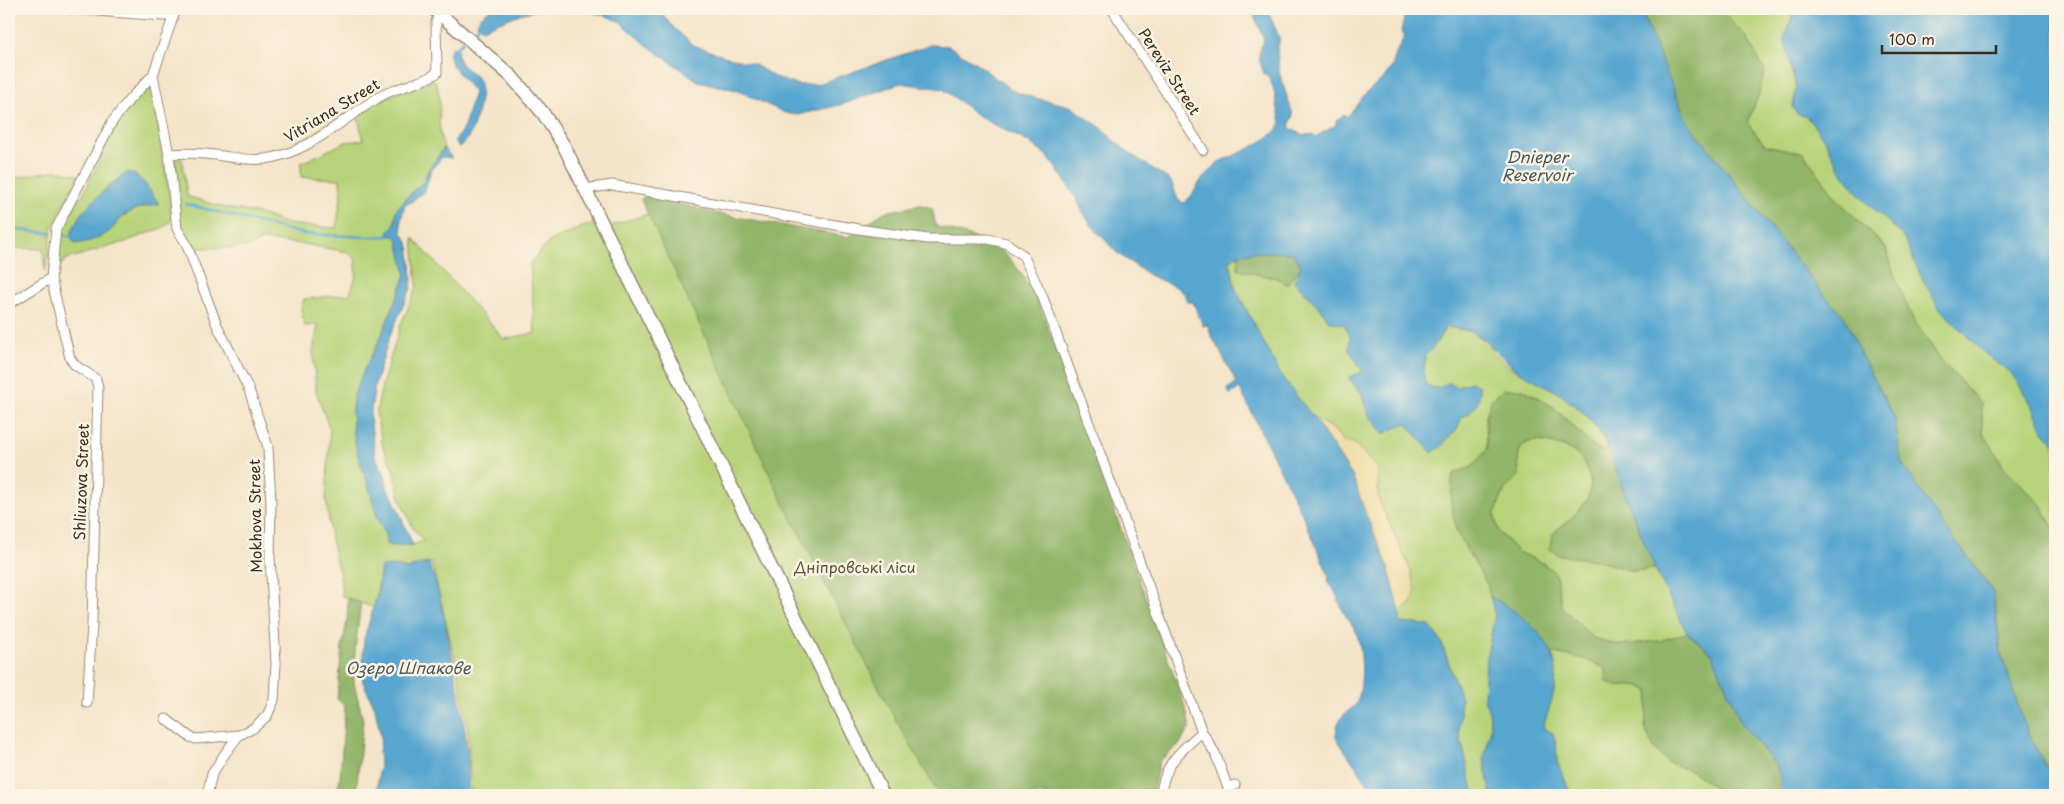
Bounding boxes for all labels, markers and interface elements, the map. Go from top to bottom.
scale bar [1882,22,1995,54]
street label: Pereviz Street [1134,23,1207,119]
text: 100 m [1889,27,1935,50]
street label: Vitriana Street [279,72,384,147]
water label: Dnieper Reservoir [1502,144,1575,186]
street label: Shliuzova Street [67,423,94,541]
street label: Mokhova Street [242,459,267,573]
park label: Дніпровські ліси [793,555,916,578]
water label: Озеро Шпакове [346,655,472,679]

